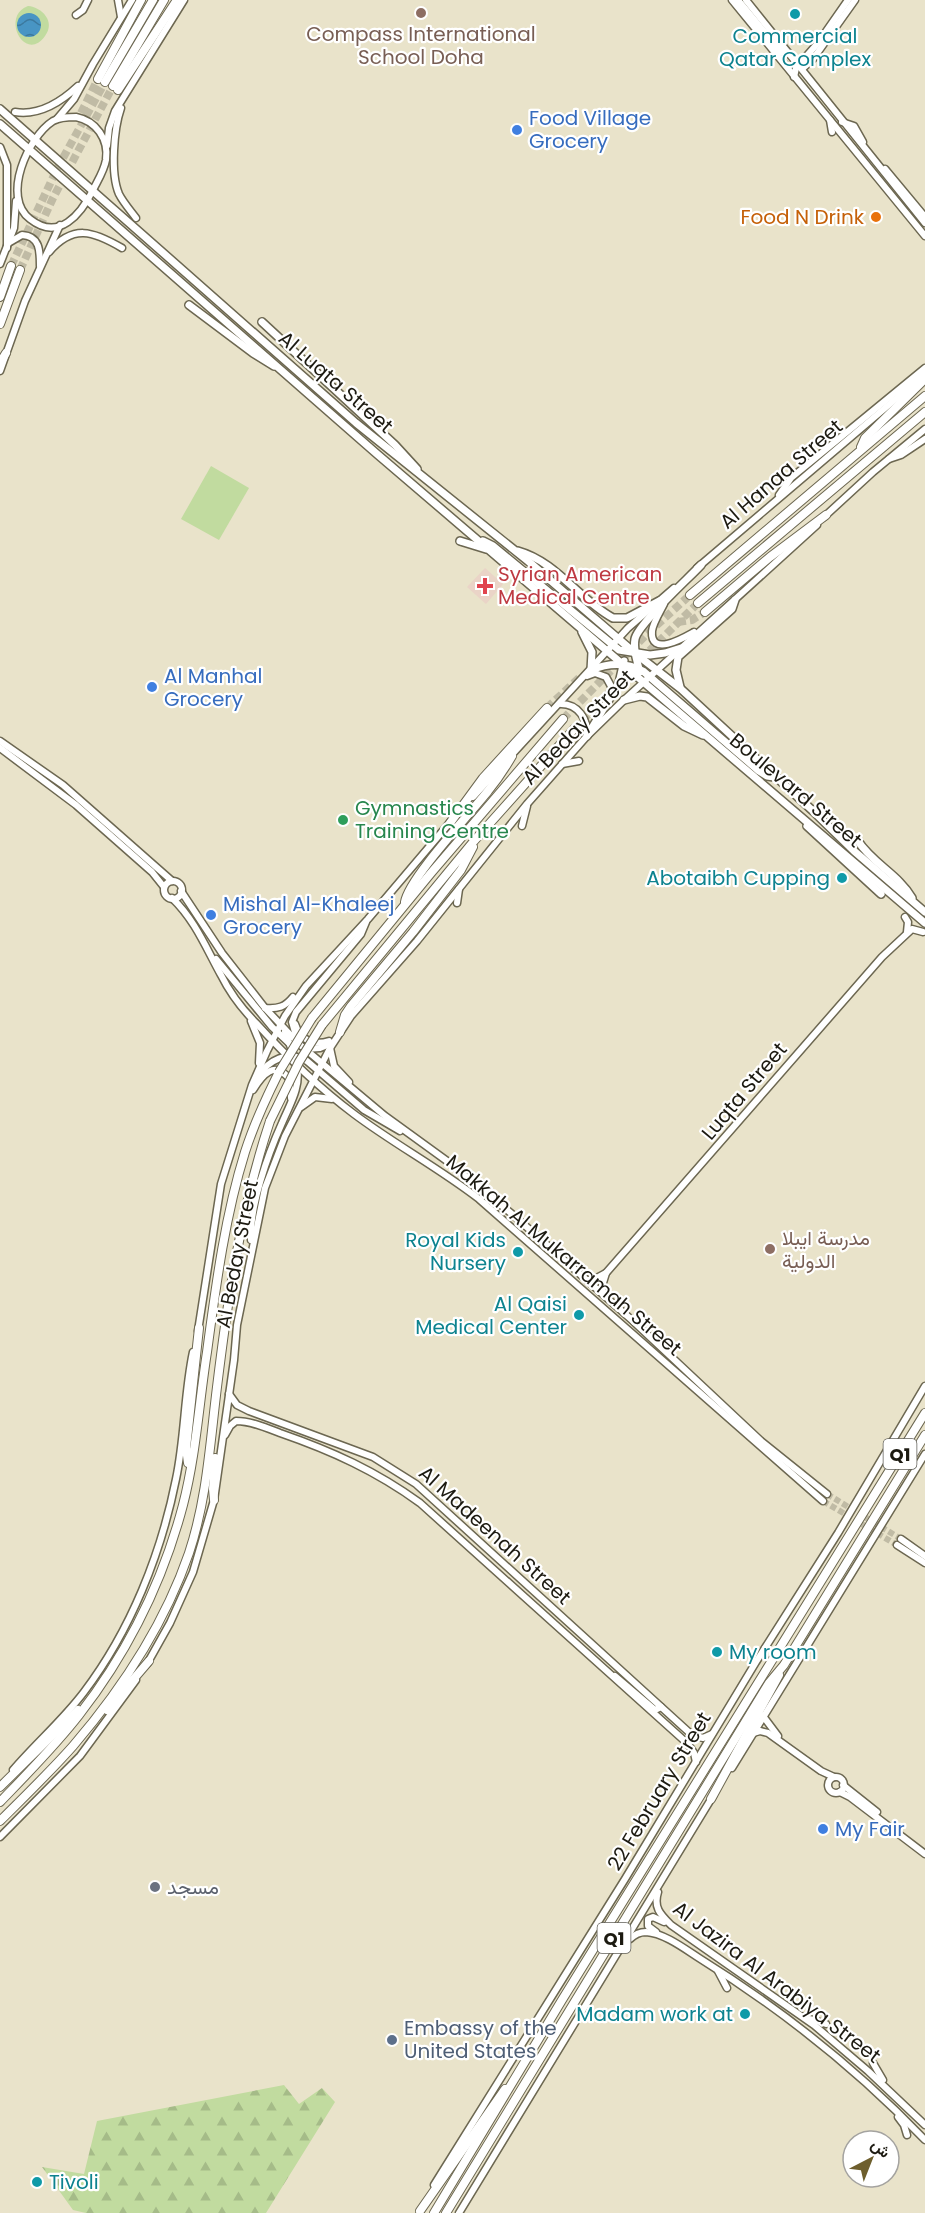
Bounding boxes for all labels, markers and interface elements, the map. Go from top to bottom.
marker: Compass International School Doha [414,6,428,20]
marker: Commercial Qatar Complex [788,7,802,21]
place label: Compass International School Doha [306,20,536,71]
place label: Commercial Qatar Complex [719,22,871,73]
place label: Food Village Grocery [529,104,651,155]
marker: Food Village Grocery [510,123,524,137]
place label: Food N Drink [740,203,865,231]
marker: Food N Drink [869,210,883,224]
street label: Al Luqta Street [273,324,399,440]
street label: Al Hanaa Street [713,413,849,535]
place label: Syrian American Medical Centre [498,560,662,611]
marker: Syrian American Medical Centre [476,577,494,595]
place label: Al Manhal Grocery [164,662,263,713]
street label: Al Beday Street [516,663,640,791]
marker: Al Manhal Grocery [145,680,159,694]
street label: Boulevard Street [724,726,868,854]
place label: Gymnastics Training Centre [355,794,509,845]
marker: Gymnastics Training Centre [336,813,350,827]
place label: Abotaibh Cupping [646,864,830,892]
marker: Abotaibh Cupping [835,871,849,885]
place label: Mishal Al-Khaleej Grocery [223,890,395,941]
marker: Mishal Al-Khaleej Grocery [204,908,218,922]
street label: Luqta Street [695,1036,793,1146]
street label: Makkah Al Mukarramah Street [440,1148,688,1362]
street label: Al Beday Street [209,1177,265,1331]
place label: مدرسة ايبلا الدولية [782,1224,870,1275]
place label: Royal Kids Nursery [405,1226,506,1277]
marker: مدرسة ايبلا الدولية [763,1242,777,1256]
marker: Royal Kids Nursery [511,1245,525,1259]
place label: Al Qaisi Medical Center [415,1290,567,1341]
marker: Al Qaisi Medical Center [572,1308,586,1322]
road number: Q1 [884,1439,916,1469]
street label: Al Madeenah Street [413,1459,577,1611]
place label: My room [729,1638,816,1666]
marker: My room [710,1645,724,1659]
street label: 22 February Street [600,1706,718,1876]
place label: My Fair [835,1815,905,1843]
marker: My Fair [816,1822,830,1836]
place label: مسجد [167,1873,219,1901]
marker: مسجد [148,1880,162,1894]
street label: Al Jazira Al Arabiya Street [667,1895,887,2069]
road number: Q1 [598,1923,630,1953]
place label: Madam work at [576,2000,733,2028]
marker: Madam work at [738,2007,752,2021]
place label: Embassy of the United States [404,2014,557,2065]
marker: Embassy of the United States [385,2033,399,2047]
north arrow [841,2129,901,2189]
text: ش [866,2133,896,2163]
place label: Tivoli [49,2168,99,2196]
marker: Tivoli [30,2175,44,2189]

